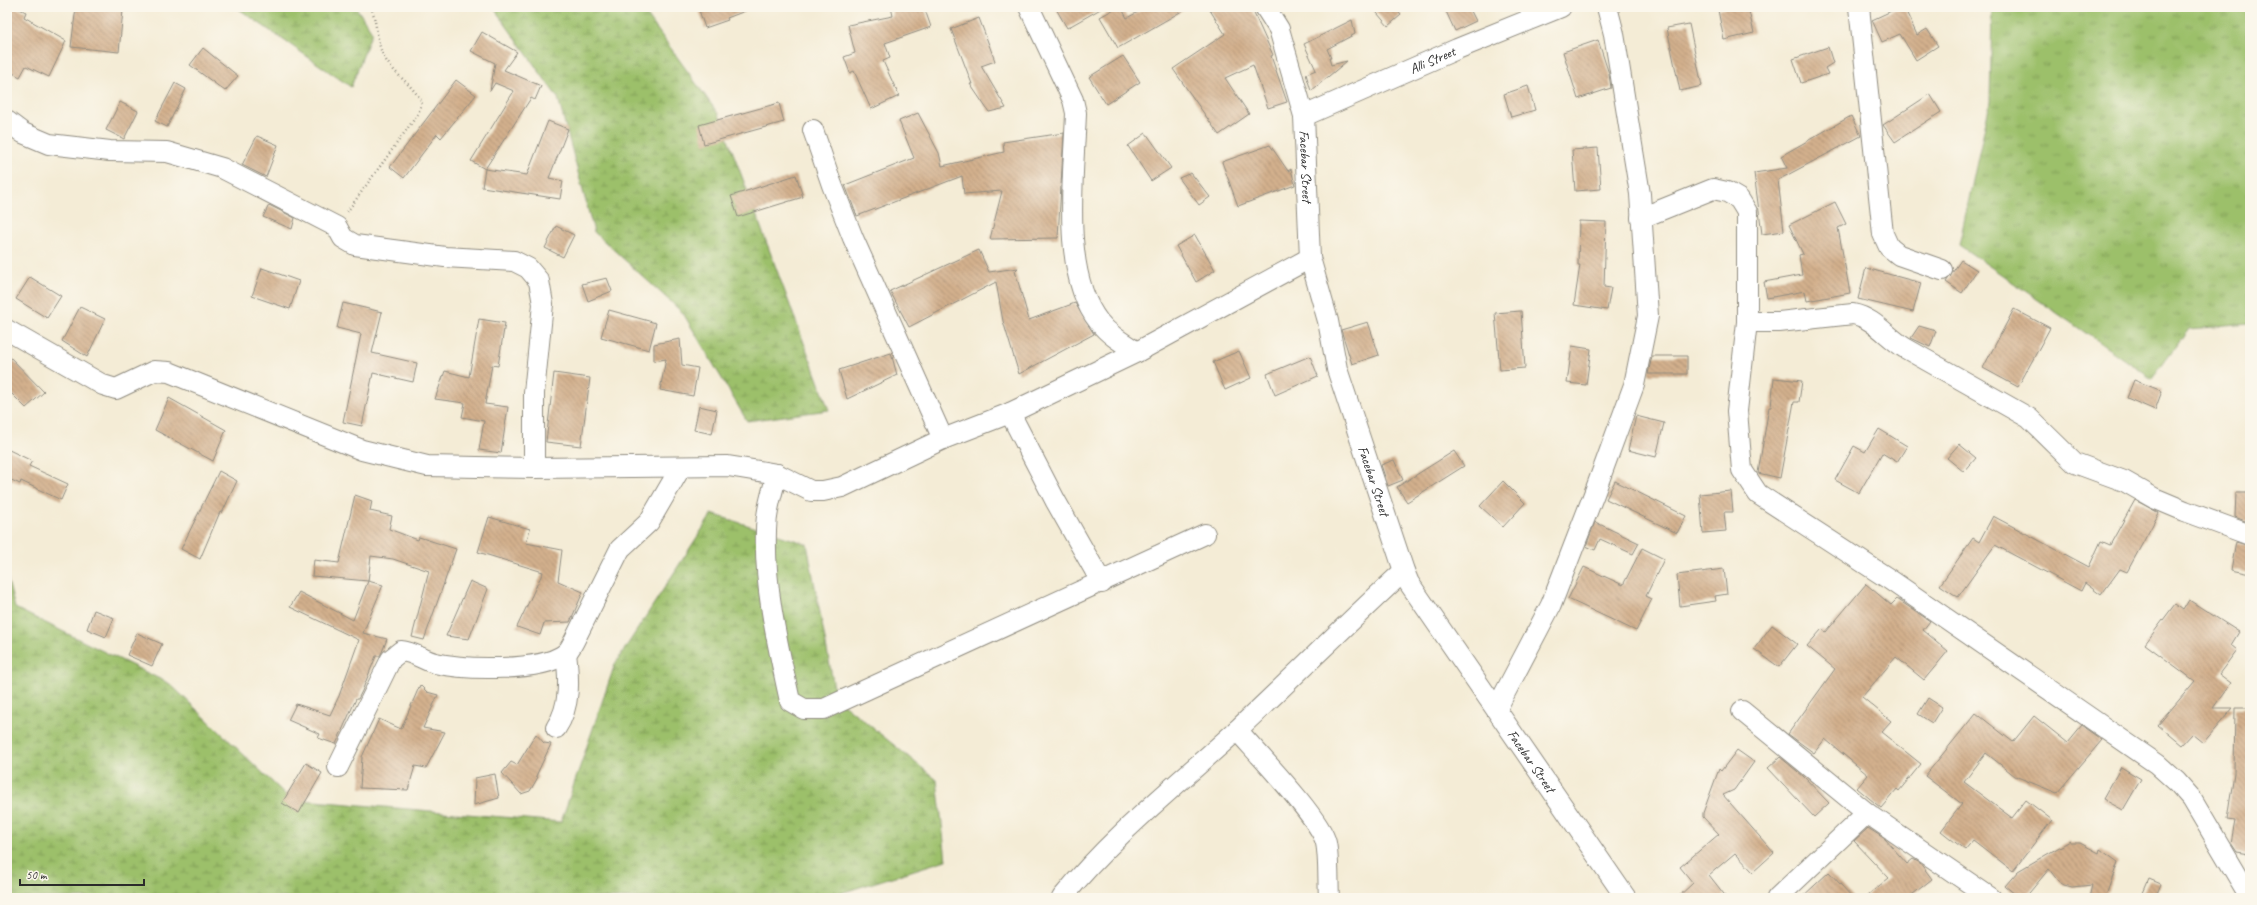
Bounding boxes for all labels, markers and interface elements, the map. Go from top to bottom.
street label: Alli Street [1407,42,1459,77]
street label: Facebar Street [1296,130,1316,205]
street label: Facebar Street [1355,444,1394,520]
street label: Facebar Street [1504,726,1560,798]
scale bar [20,861,144,887]
text: 50 m [26,867,48,883]

